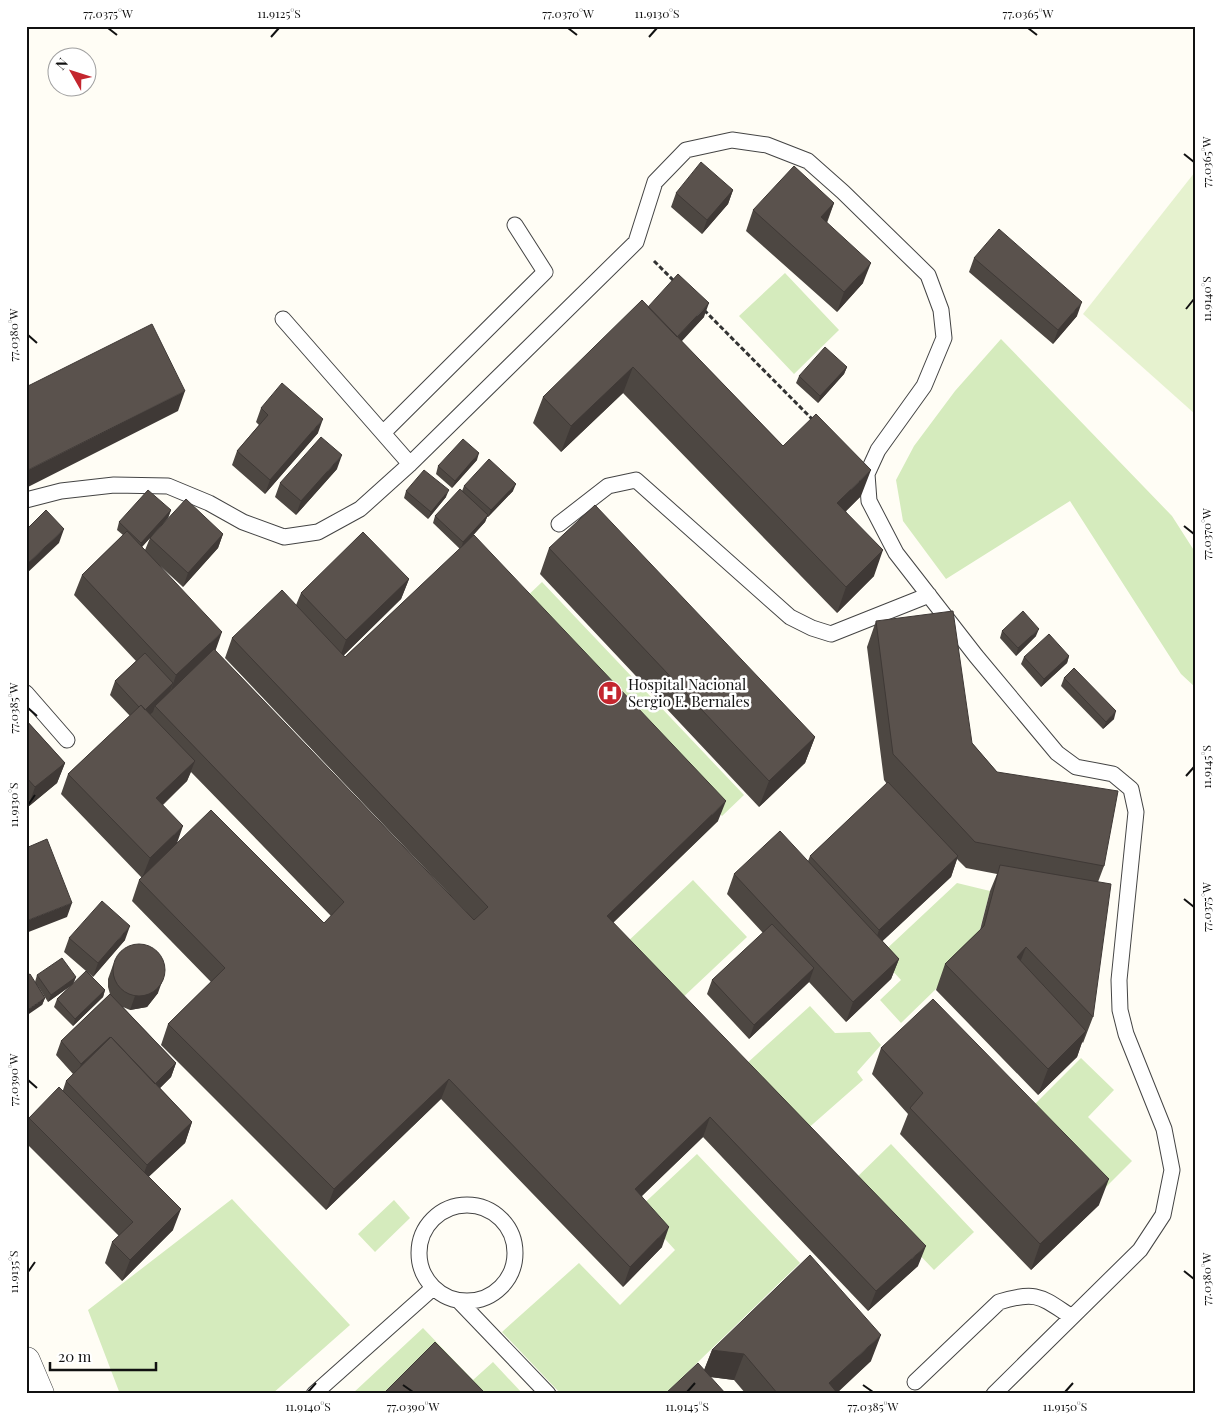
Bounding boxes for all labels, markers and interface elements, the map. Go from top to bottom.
text: 77.0375°W [83,5,133,21]
text: 11.9125°S [257,5,301,21]
text: 77.0370°W [542,5,594,21]
text: 11.9130°S [635,5,679,21]
text: 77.0365°W [1003,5,1054,21]
north arrow [48,48,98,98]
text: N [51,54,72,73]
text: 77.0365°W [1198,136,1214,187]
text: 11.9140°S [1198,276,1214,322]
text: 77.0380°W [5,308,21,361]
text: 77.0370°W [1198,508,1214,560]
place label: Hospital Nacional Sergio E. Bernales [628,674,750,711]
hospital icon: Hospital Nacional Sergio E. Bernales [597,680,623,706]
text: 77.0385°W [5,682,21,733]
text: 11.9145°S [1198,745,1214,789]
text: 11.9130°S [5,783,21,827]
text: 77.0375°W [1198,882,1214,932]
text: 77.0390°W [5,1053,21,1106]
text: 11.9135°S [5,1251,21,1294]
text: 77.0380°W [1198,1252,1214,1305]
scale bar [50,1340,156,1372]
text: 20 m [58,1346,92,1366]
text: 11.9140°S [285,1398,331,1414]
text: 77.0390°W [387,1398,440,1414]
text: 11.9145°S [665,1398,709,1414]
text: 77.0385°W [848,1398,899,1414]
text: 11.9150°S [1043,1398,1087,1414]

